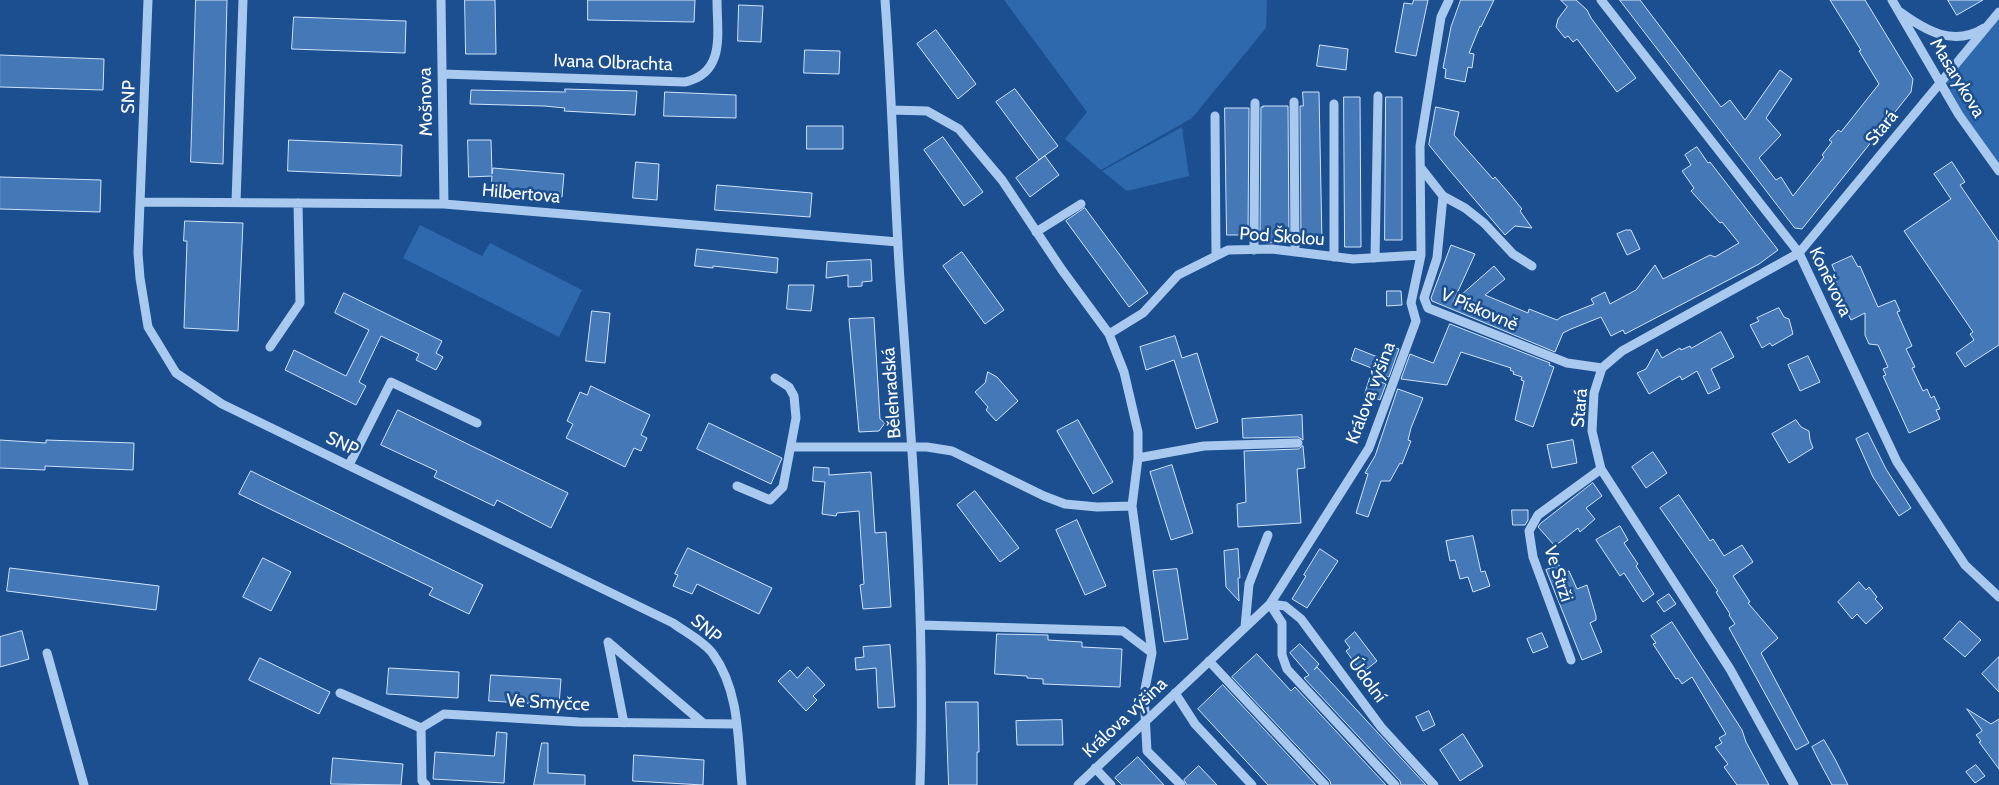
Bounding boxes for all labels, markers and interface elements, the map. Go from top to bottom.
street label: Masarykova [1925,34,1989,122]
street label: Ivana Olbrachta [553,50,673,76]
street label: Mošnova [415,67,437,137]
street label: SNP [118,80,140,114]
street label: Stará [1861,106,1903,150]
street label: Hilbertova [481,180,561,208]
street label: Pod Školou [1239,223,1325,251]
street label: Koněvova [1804,244,1856,320]
street label: V Pískovně [1437,284,1521,336]
street label: Králova výšina [1342,339,1400,447]
street label: Bělehradská [878,347,906,439]
street label: Stará [1568,388,1592,428]
street label: SNP [322,427,362,461]
street label: Ve Strži [1539,543,1577,605]
street label: SNP [686,610,726,648]
street label: Údolní [1343,653,1391,707]
street label: Králova výšina [1078,673,1172,763]
street label: Ve Smyčce [506,690,590,716]

